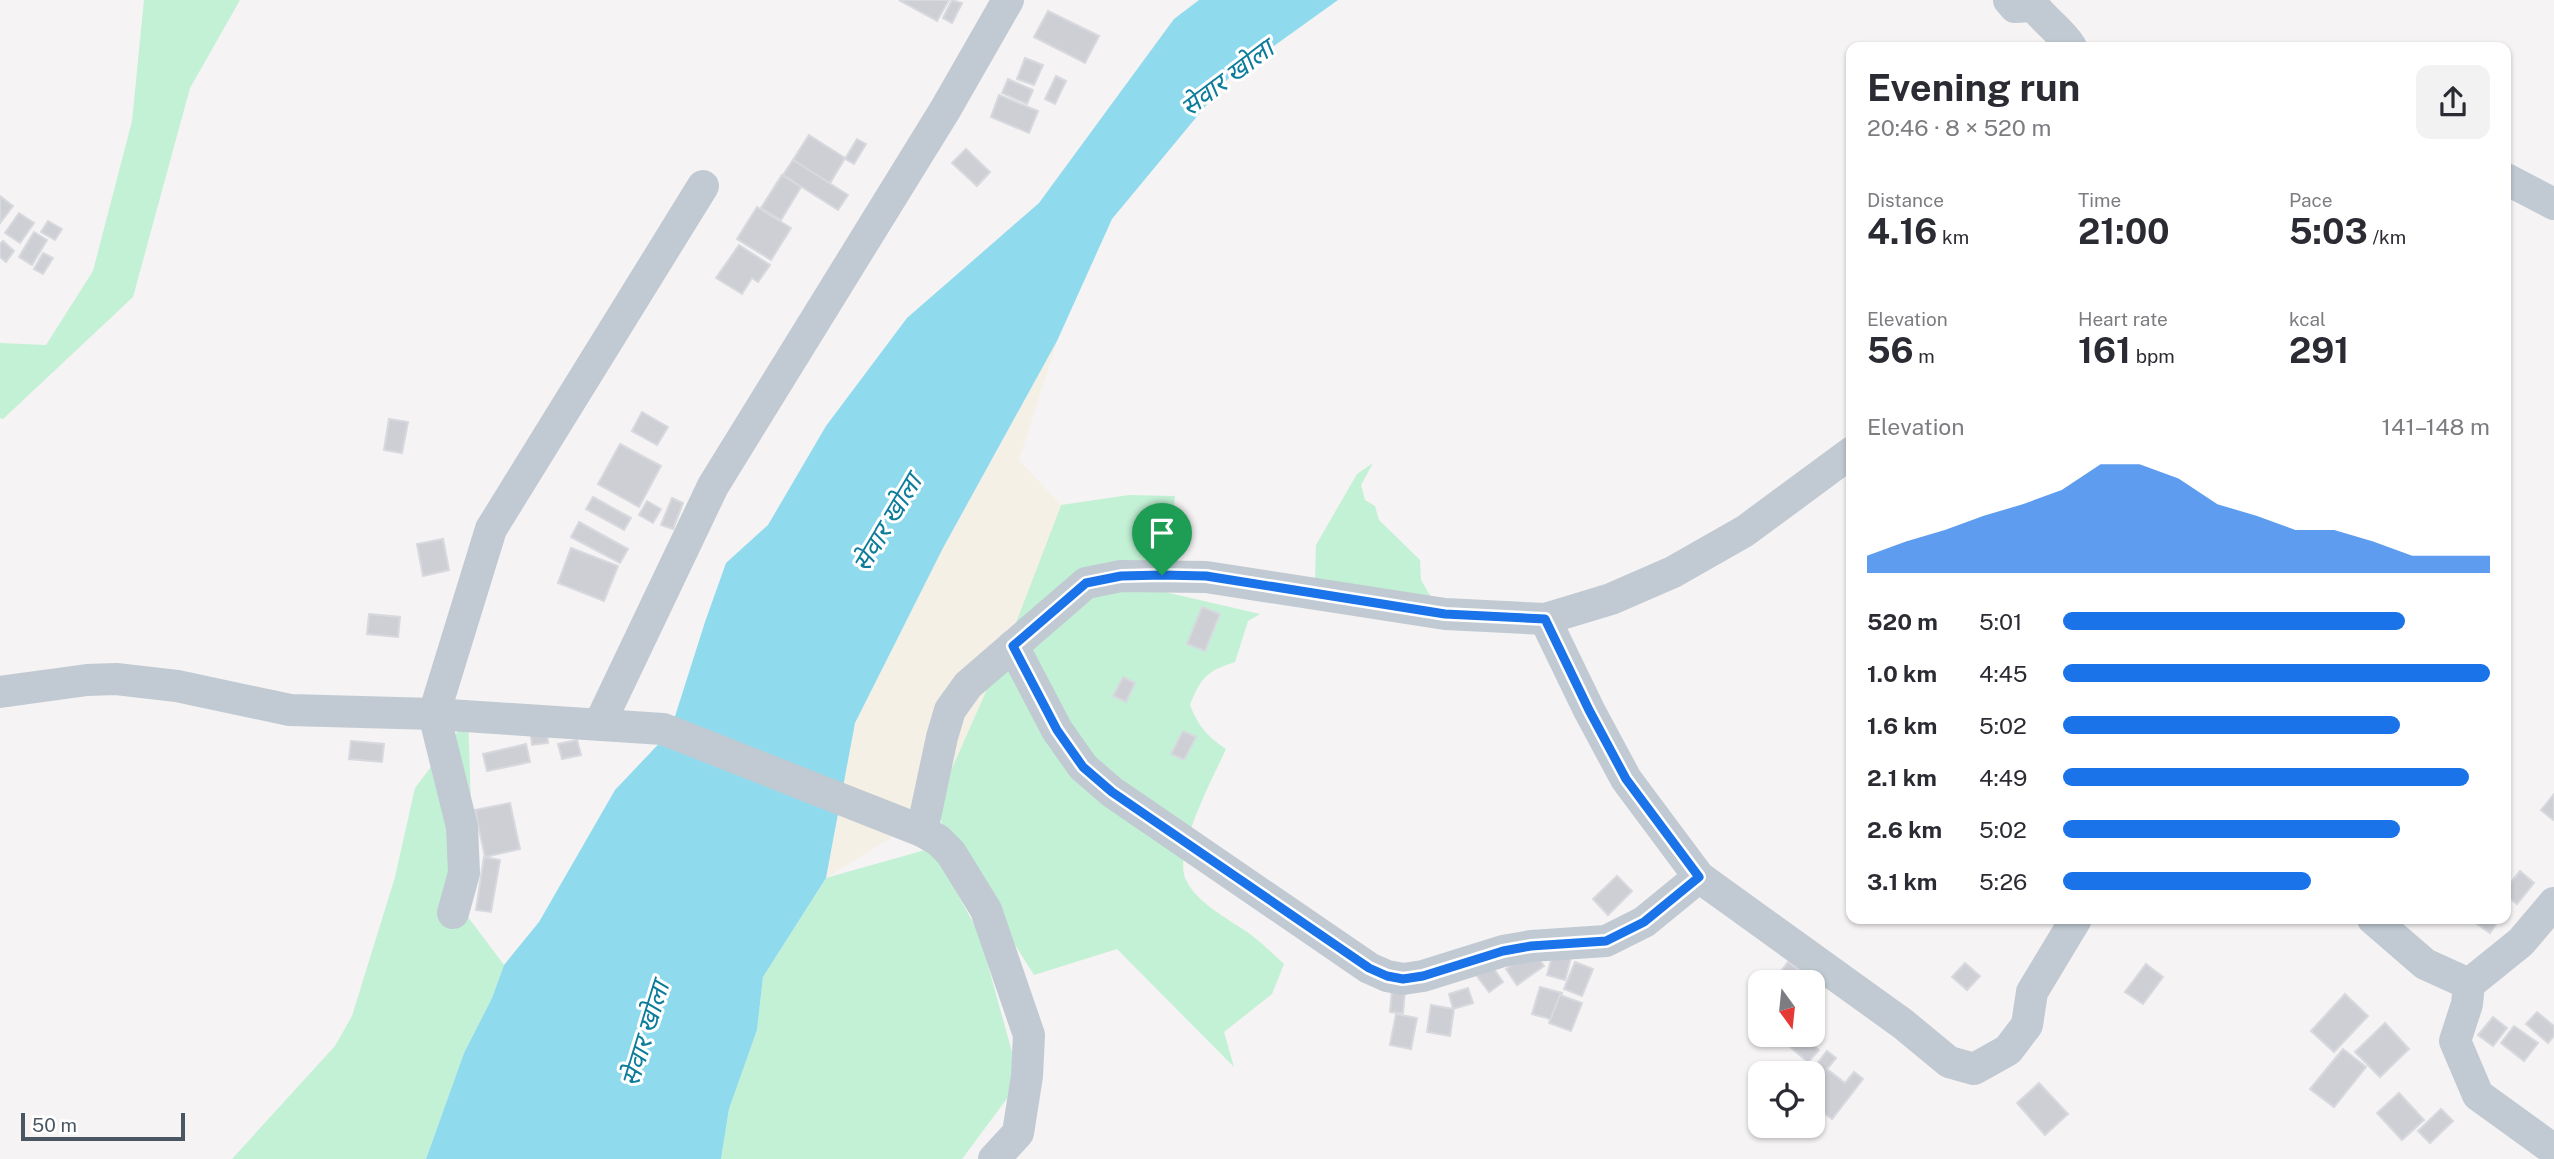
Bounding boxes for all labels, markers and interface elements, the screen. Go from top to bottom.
water label: सेवार खोला [1174,30,1283,123]
text: Evening run [1867,65,2080,110]
button: share [2416,65,2490,139]
text: 20:46 · 8 × 520 m [1867,114,2051,141]
text: Distance [1867,189,1944,211]
text: Time [2078,189,2121,211]
text: Pace [2289,189,2332,211]
text: 4.16 [1867,211,1938,252]
text: 21:00 [2078,211,2170,252]
text: 5:03 [2289,211,2368,252]
text: km [1938,226,1969,248]
text: /km [2368,226,2406,248]
text: Elevation [1867,308,1948,330]
text: Heart rate [2078,308,2168,330]
text: kcal [2289,308,2326,330]
text: 56 [1867,330,1914,371]
text: 161 [2078,330,2131,371]
text: 291 [2289,330,2349,371]
text: m [1914,345,1935,367]
text: bpm [2131,345,2175,367]
text: Elevation [1867,413,1965,440]
text: 141–148 m [2382,413,2490,440]
water label: सेवार खोला [845,464,930,577]
pin [1132,503,1192,575]
icon: arrive [1143,514,1181,552]
text: 520 m [1867,608,1938,635]
text: 5:01 [1979,608,2022,635]
text: 1.0 km [1867,660,1937,687]
text: 4:45 [1979,660,2027,687]
text: 1.6 km [1867,712,1937,739]
text: 5:02 [1979,712,2027,739]
text: 2.1 km [1867,764,1937,791]
text: 4:49 [1979,764,2027,791]
text: 2.6 km [1867,816,1942,843]
text: 5:02 [1979,816,2027,843]
text: 3.1 km [1867,868,1937,895]
text: 5:26 [1979,868,2027,895]
north arrow [1748,970,1825,1046]
map controls [1748,970,1825,1138]
water label: सेवार खोला [614,973,677,1090]
button: locate [1748,1061,1825,1138]
scale bar [21,1110,186,1142]
text: 50 m [32,1114,77,1136]

